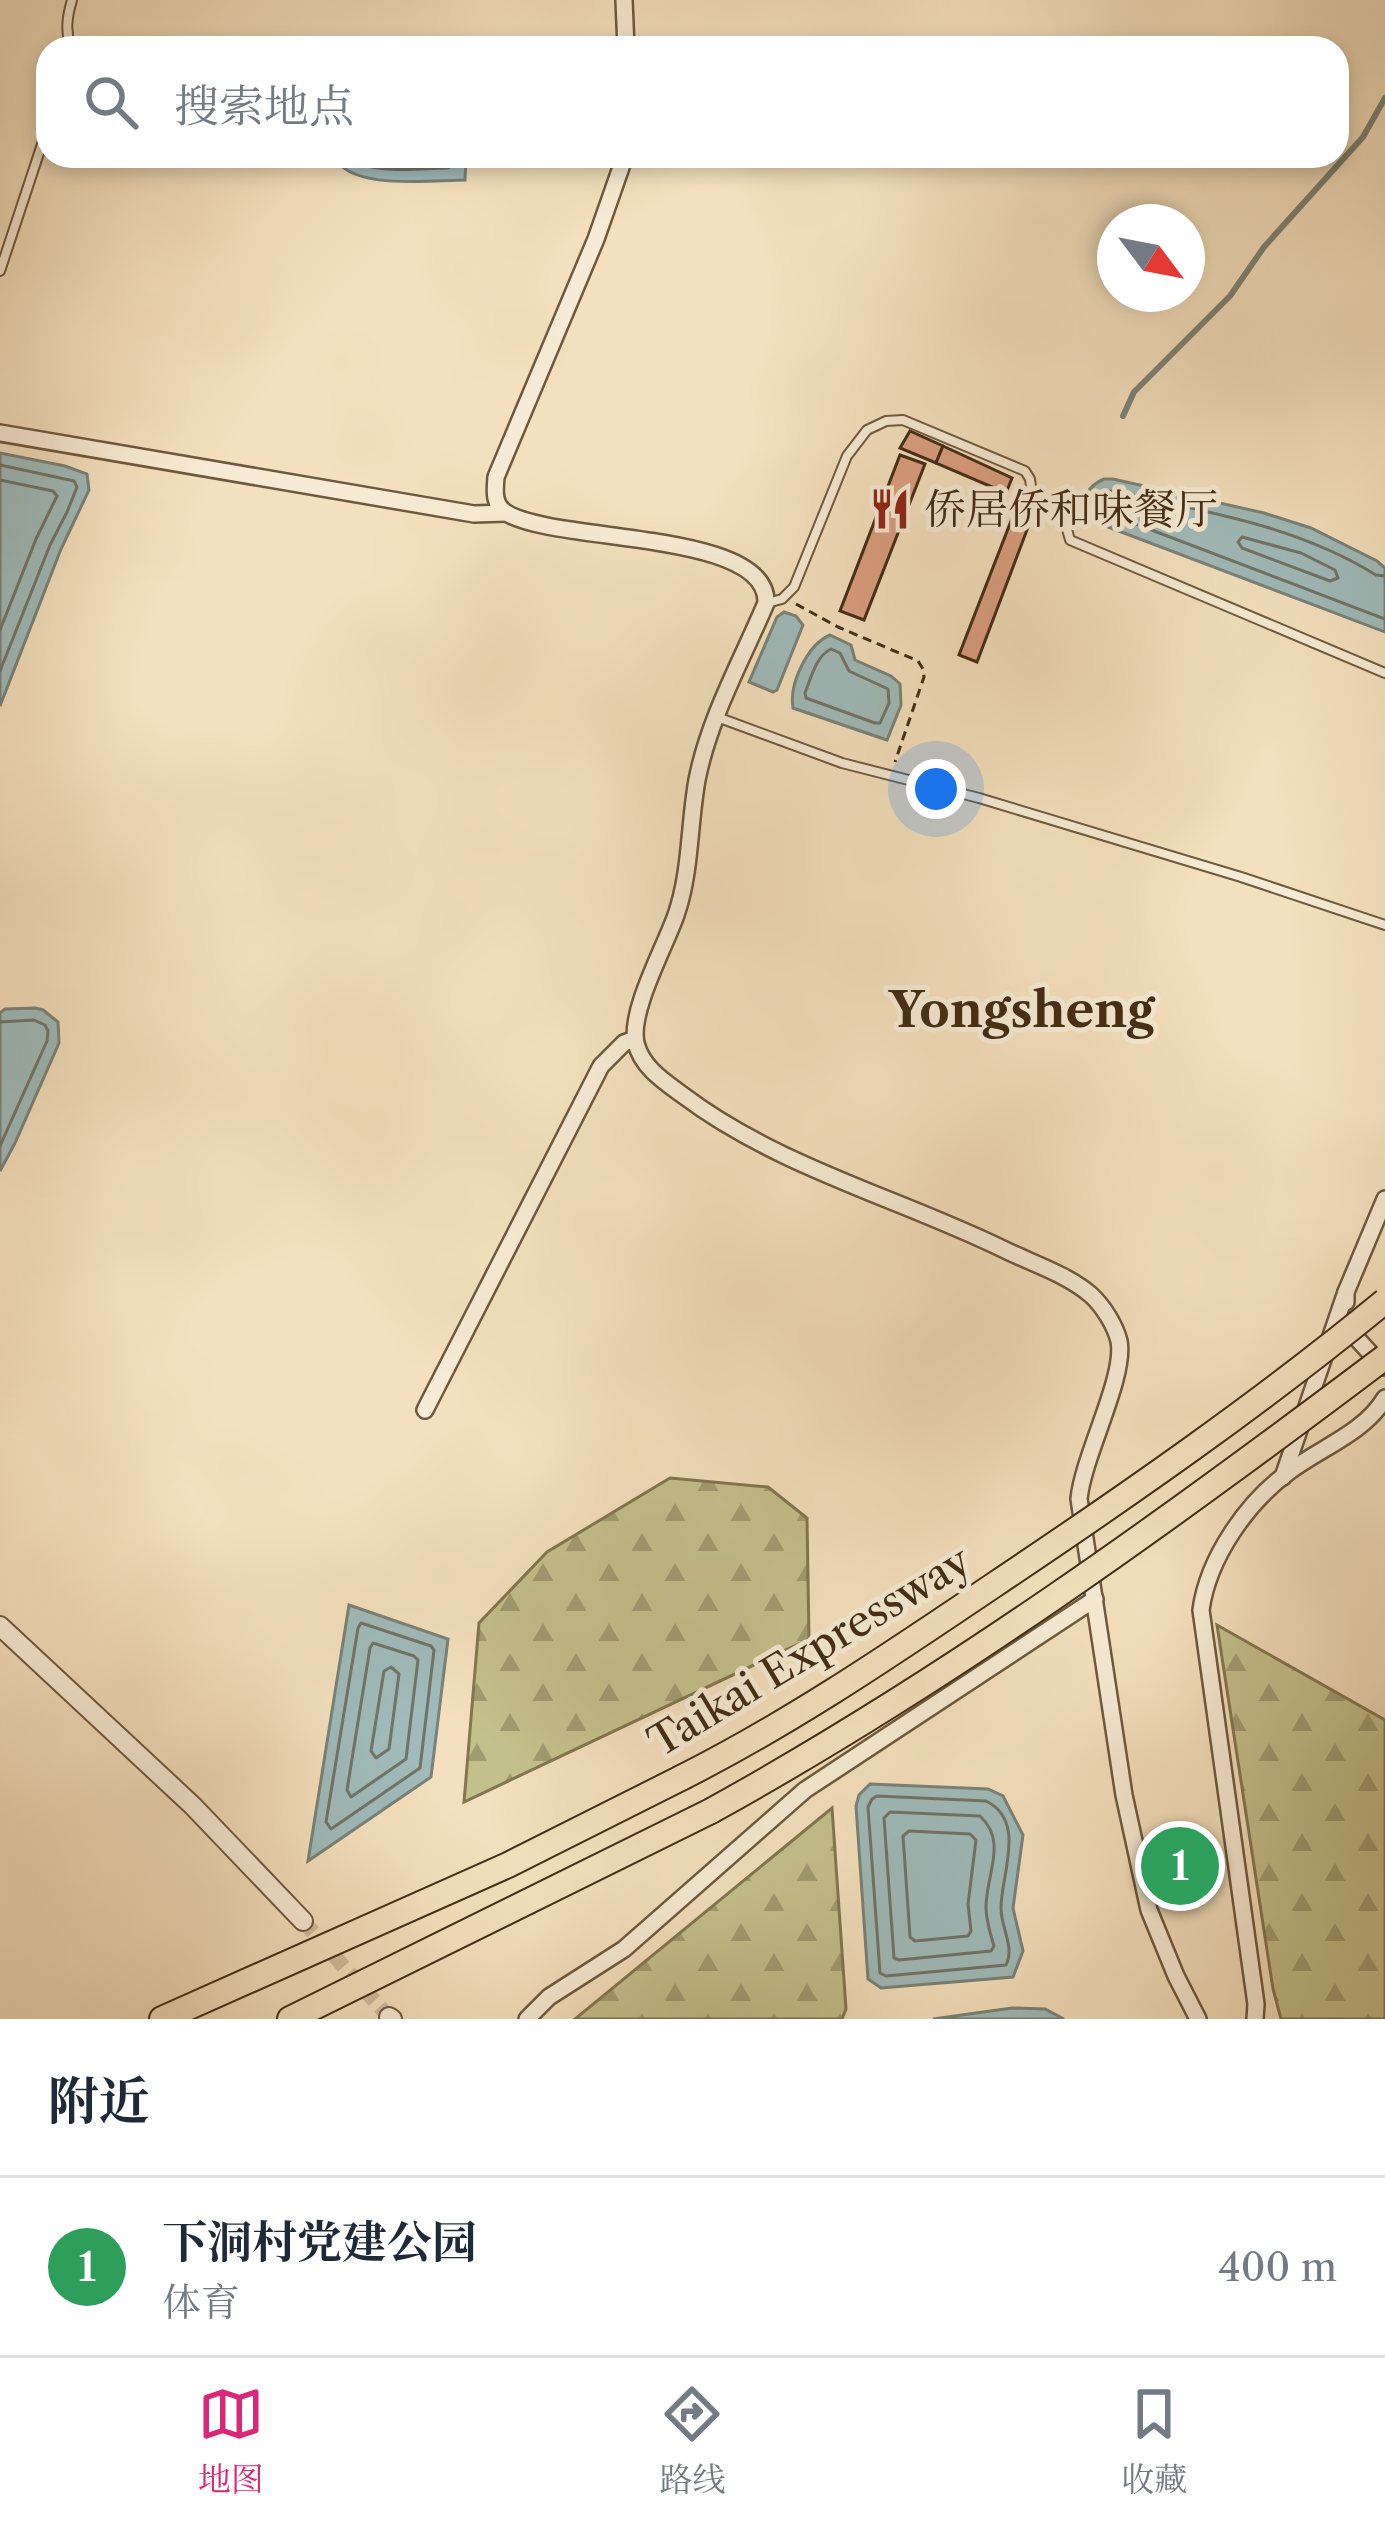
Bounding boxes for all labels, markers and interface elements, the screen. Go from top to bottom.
search box [36,36,1349,168]
icon: search [78,69,144,135]
text: 搜索地点 [174,78,354,134]
north arrow [1097,204,1205,312]
place label: 侨居侨和味餐厅 [924,483,1218,535]
restaurant icon: 侨居侨和味餐厅 [867,486,913,532]
your location [906,759,966,819]
district label: Yongsheng [888,980,1156,1039]
street label: Taikai Expressway [639,1534,980,1768]
pin: 1 [1141,1821,1219,1911]
text: 附近 [48,2070,150,2132]
text: 下洞村党建公园 [162,2214,477,2270]
text: 1 [78,2243,96,2291]
text: 400 m [1218,2243,1337,2291]
text: 体育 [162,2278,240,2326]
tab: 地图 [198,2381,264,2500]
tab: 路线 [659,2381,725,2500]
tab: 收藏 [1121,2381,1187,2500]

